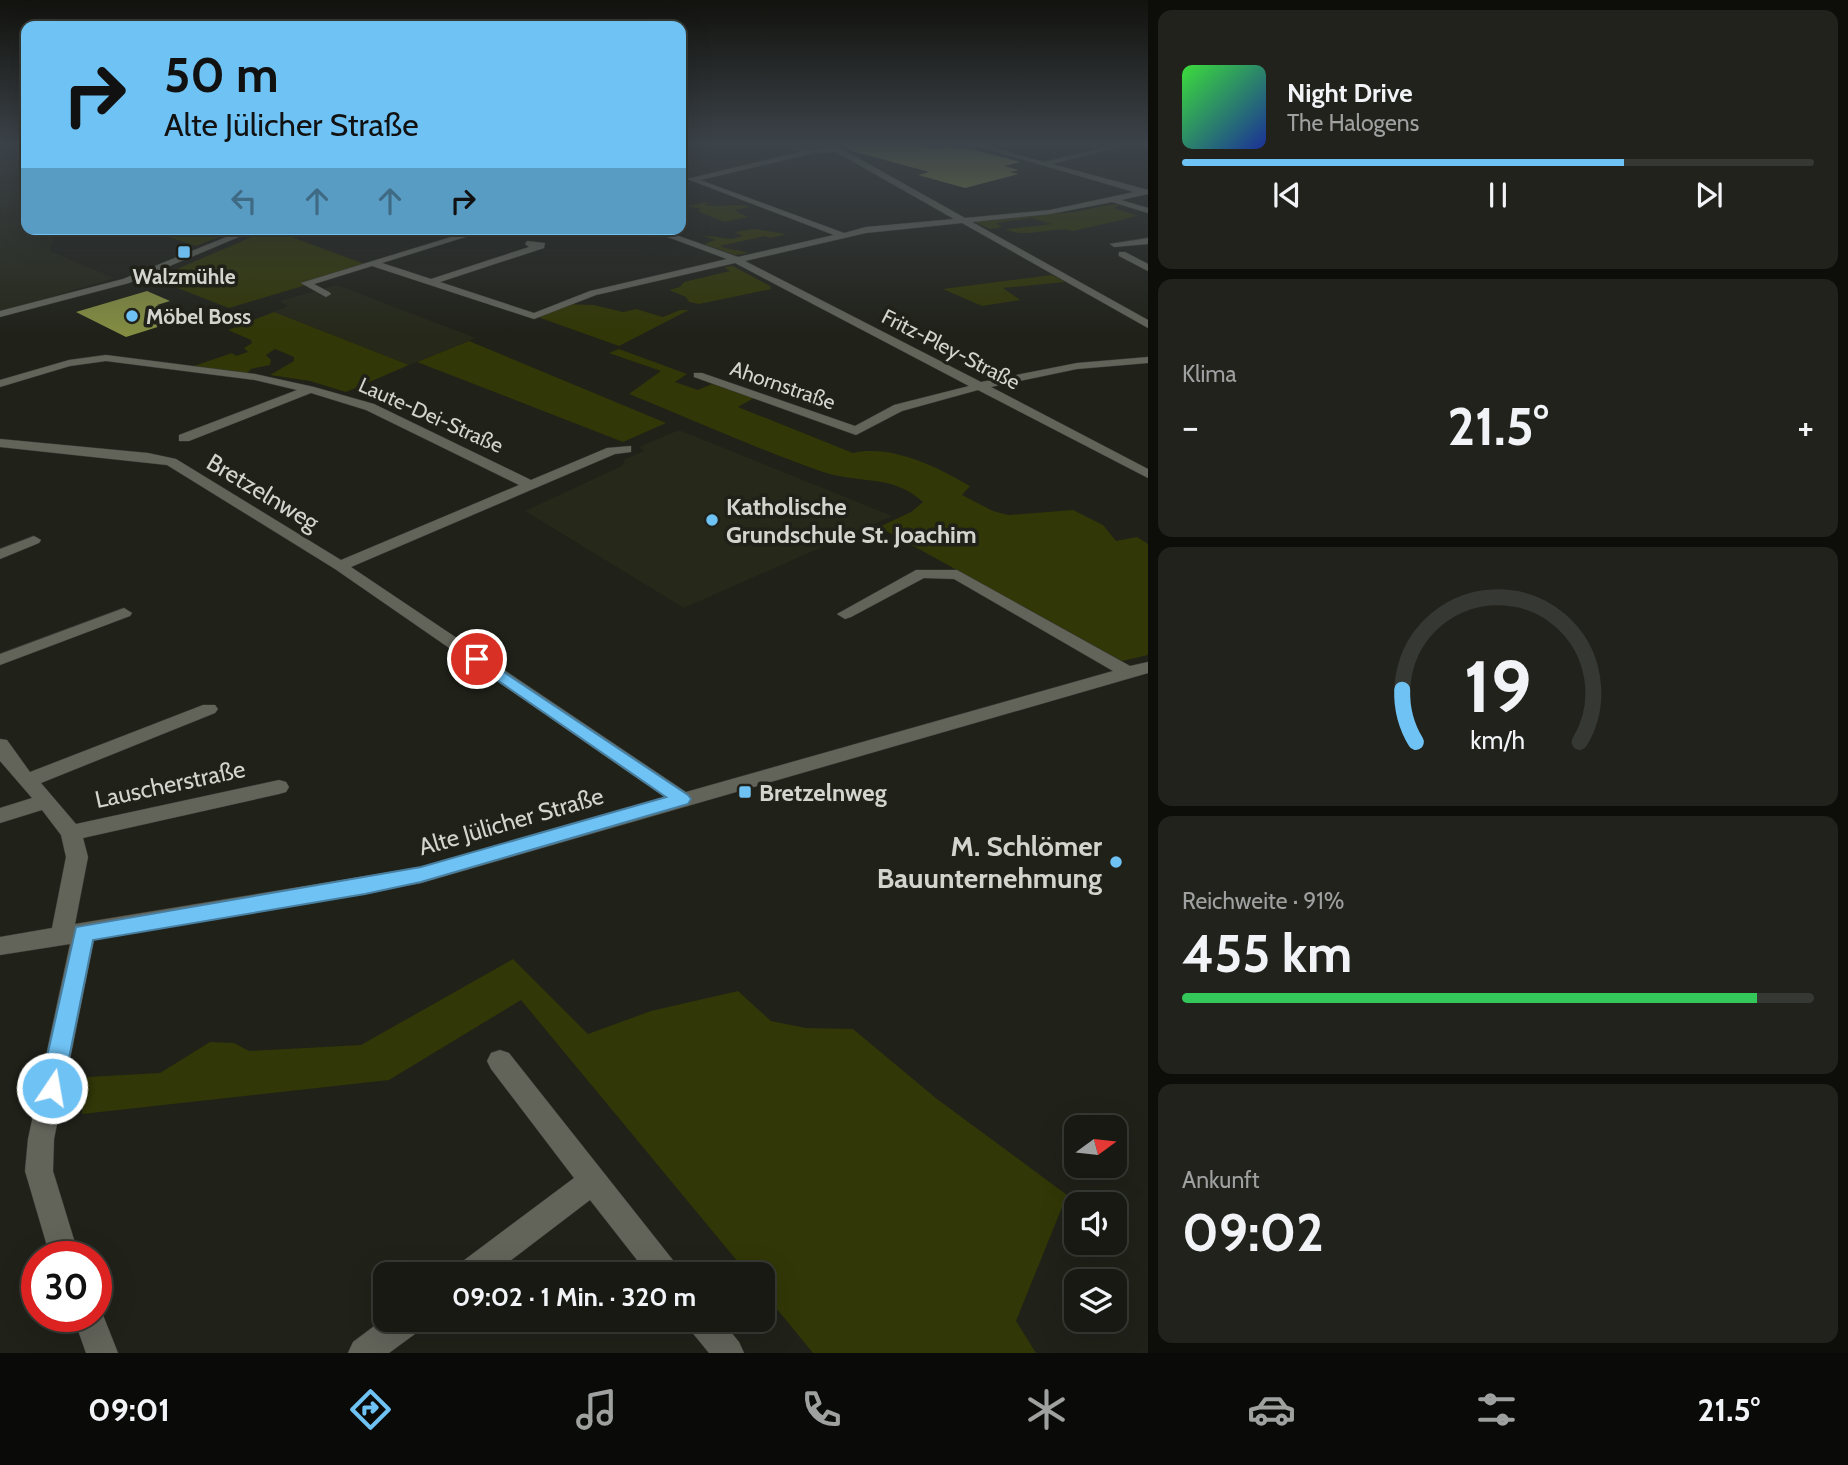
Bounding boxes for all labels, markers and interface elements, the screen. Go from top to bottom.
text: 50 m [164,45,279,104]
icon: right [49,49,140,140]
text: Night Drive [1287,77,1413,109]
text: Alte Jülicher Straße [164,105,419,144]
text: The Halogens [1287,109,1419,137]
icon: previous [1268,176,1306,214]
icon: pause [1479,176,1517,214]
icon: next [1690,176,1728,214]
icon: left [225,182,263,220]
icon: ahead [298,182,336,220]
icon: ahead [371,182,409,220]
icon: right [444,182,482,220]
marker: Walzmühle [176,244,192,260]
place label: Walzmühle [133,264,236,289]
street label: Fritz-Pley-Straße [878,303,1024,395]
place label: Möbel Boss [146,304,251,329]
marker: Möbel Boss [124,308,140,324]
street label: Ahornstraße [727,355,839,415]
text: Klima [1182,360,1237,388]
street label: Laute-Dei-Straße [355,372,507,458]
text: 21.5° [1447,395,1549,458]
text: − [1182,403,1199,450]
text: + [1797,403,1814,450]
street label: Bretzelnweg [202,447,325,537]
place label: Katholische Grundschule St. Joachim [726,492,977,549]
marker: Katholische Grundschule St. Joachim [704,512,720,528]
pin [447,629,507,689]
icon: arrive [458,640,496,678]
text: 19 [1464,643,1532,731]
text: km/h [1471,725,1525,755]
street label: Lauscherstraße [92,754,248,814]
place label: Bretzelnweg [759,778,887,807]
street label: Alte Jülicher Straße [415,781,607,861]
marker: Bretzelnweg [737,784,753,800]
place label: M. Schlömer Bauunternehmung [877,829,1103,895]
marker: M. Schlömer Bauunternehmung [1108,854,1124,870]
text: Reichweite · 91% [1182,887,1345,915]
text: 455 km [1182,922,1352,985]
position arrow [15,1051,89,1125]
north arrow [1064,1115,1127,1178]
map controls [1064,1115,1127,1332]
text: Ankunft [1182,1166,1260,1194]
button: sound [1064,1192,1127,1255]
text: 09:02 [1182,1201,1324,1264]
speed limit sign: 30 [21,1241,112,1332]
button: layers [1064,1269,1127,1332]
text: 09:02 · 1 Min. · 320 m [452,1281,696,1313]
icon: directions [346,1385,395,1434]
icon: music [572,1385,621,1434]
icon: phone [797,1385,846,1434]
icon: climate [1022,1385,1071,1434]
icon: car [1247,1385,1296,1434]
icon: filters [1472,1385,1521,1434]
text: 09:01 [88,1390,170,1429]
text: 21.5° [1698,1390,1760,1429]

